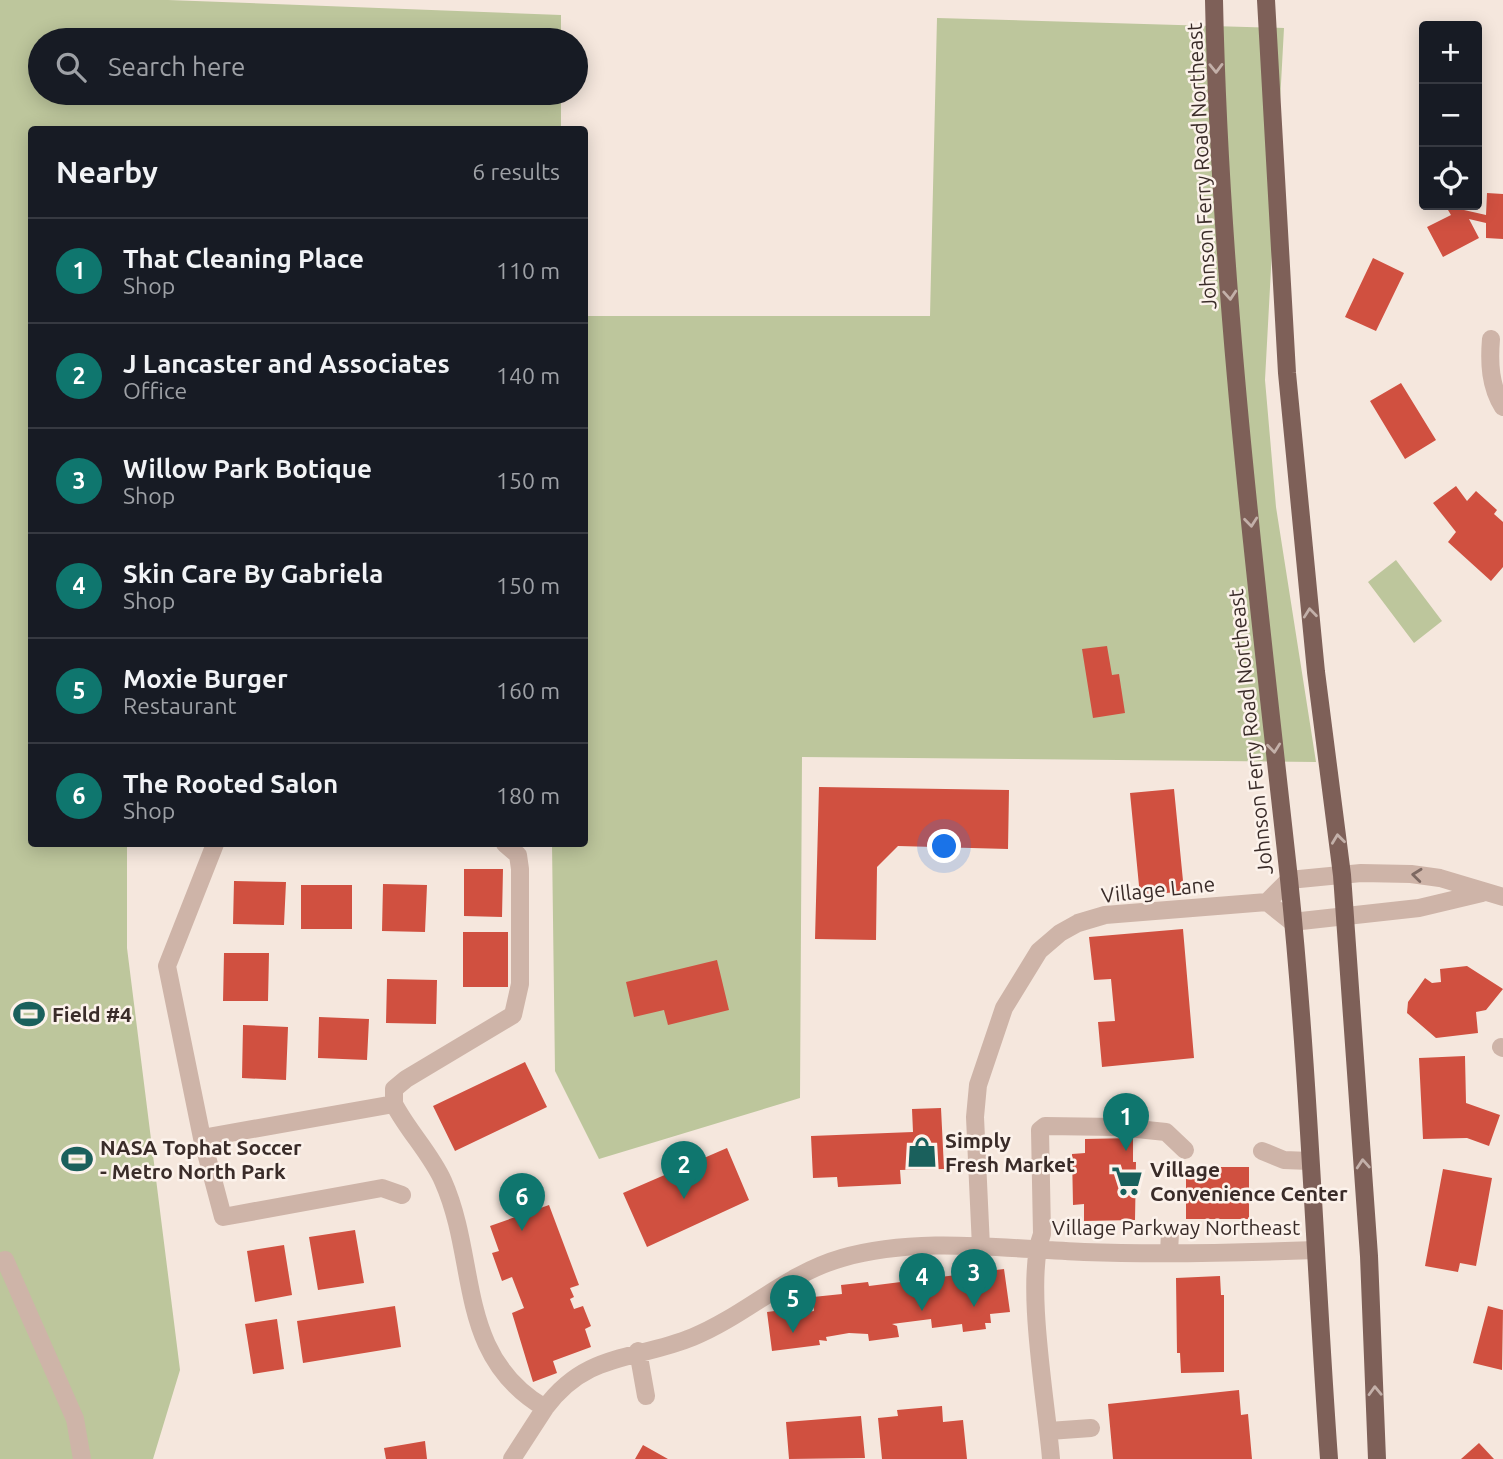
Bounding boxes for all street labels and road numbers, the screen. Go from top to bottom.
street label: Johnson Ferry Road Northeast [1182,22,1220,310]
street label: Johnson Ferry Road Northeast [1223,588,1277,876]
street label: Village Lane [1100,871,1216,907]
street label: Village Parkway Northeast [1052,1215,1300,1239]

